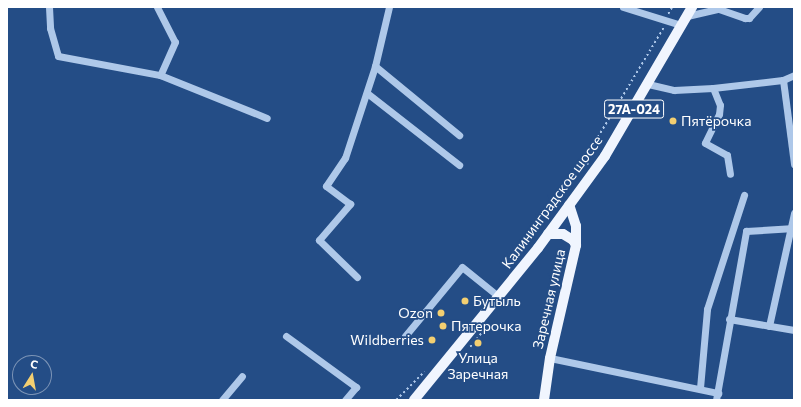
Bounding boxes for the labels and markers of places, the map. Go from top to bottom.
place label: Пятёрочка [681,113,751,129]
marker: Пятёрочка [668,116,678,126]
place label: Бутыль [473,293,521,309]
marker: Бутыль [460,296,470,306]
place label: Ozon [398,305,433,321]
marker: Ozon [436,308,446,318]
place label: Пятерочка [451,318,521,334]
marker: Пятерочка [438,321,448,331]
place label: Wildberries [350,332,424,348]
marker: Wildberries [427,335,437,345]
marker: Улица Заречная [473,338,483,348]
place label: Улица Заречная [448,350,508,382]

